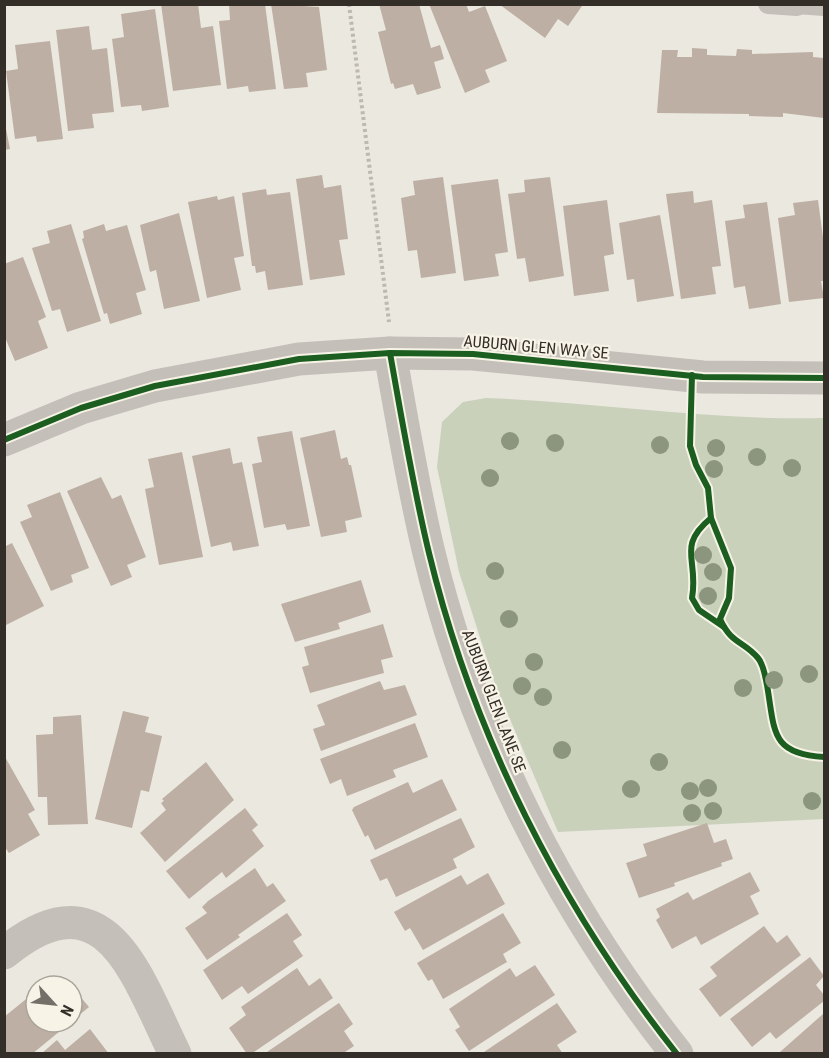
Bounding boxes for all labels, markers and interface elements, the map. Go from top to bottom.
street label: AUBURN GLEN WAY SE [463,331,609,363]
street label: AUBURN GLEN LANE SE [458,627,530,775]
north arrow [24,974,84,1034]
text: N [56,1002,78,1019]

